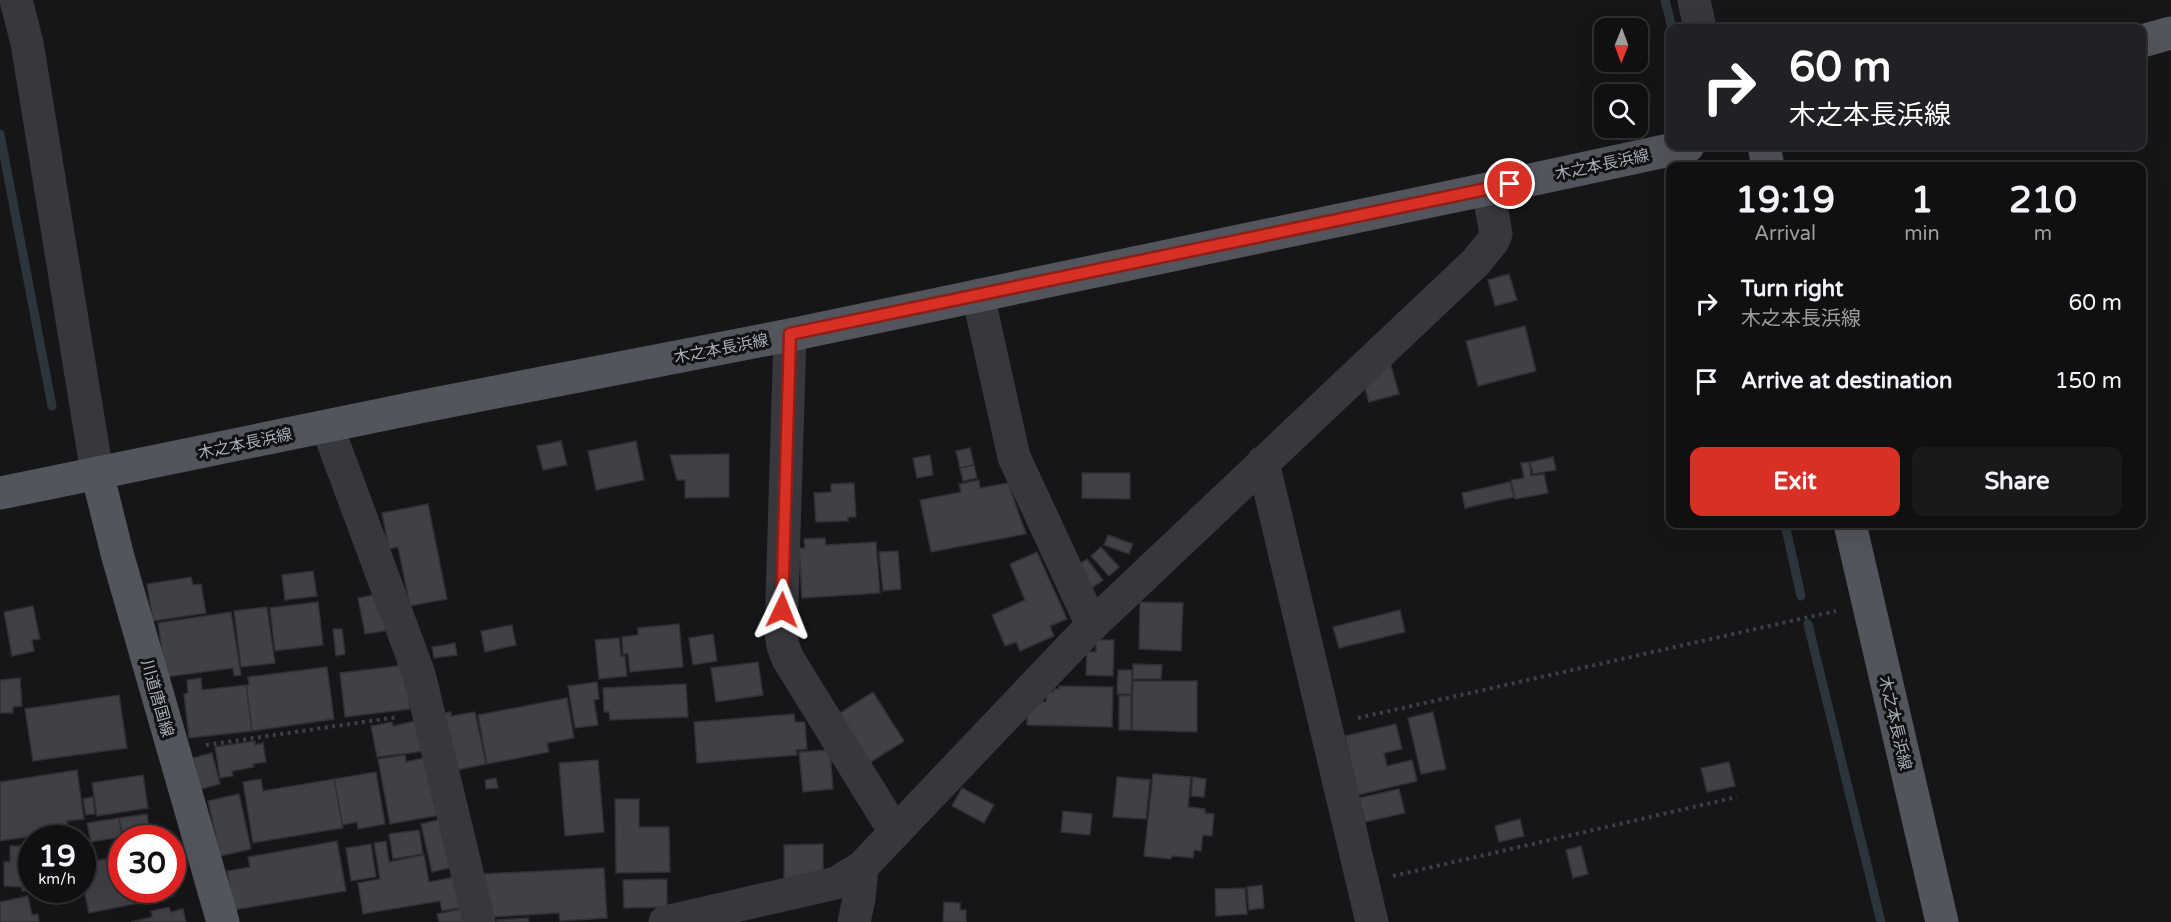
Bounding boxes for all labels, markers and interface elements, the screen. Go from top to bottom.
north arrow [1594,18,1648,72]
map controls [1594,18,1648,138]
text: 60 m [1789,42,1891,93]
icon: right [1690,48,1768,126]
button: search [1594,84,1648,138]
text: 木之本長浜線 [1789,99,1951,132]
street label: 木之本長浜線 [1553,145,1651,185]
pin [1484,158,1535,209]
icon: arrive [1493,167,1526,200]
text: 19:19 [1735,179,1835,222]
text: 1 [1911,179,1933,222]
text: 210 [2009,179,2077,222]
text: Arrival [1754,222,1816,246]
text: min [1904,222,1940,246]
text: m [2034,222,2052,246]
text: Turn right [1741,276,1843,302]
icon: right [1690,287,1723,320]
text: 60 m [2068,290,2122,316]
text: 木之本長浜線 [1741,307,1861,331]
street label: 木之本長浜線 [672,330,770,368]
icon: arrive [1690,365,1723,398]
text: Arrive at destination [1741,368,1952,394]
text: 150 m [2055,368,2122,394]
street label: 木之本長浜線 [196,424,294,464]
button: Exit [1690,447,1900,516]
button: Share [1912,447,2122,516]
position arrow [750,578,814,642]
street label: 川道唐国線 [136,657,178,739]
street label: 木之本長浜線 [1874,674,1916,772]
speed limit sign: 30 [108,825,186,903]
text: 19 [38,838,76,875]
text: km/h [38,870,76,888]

